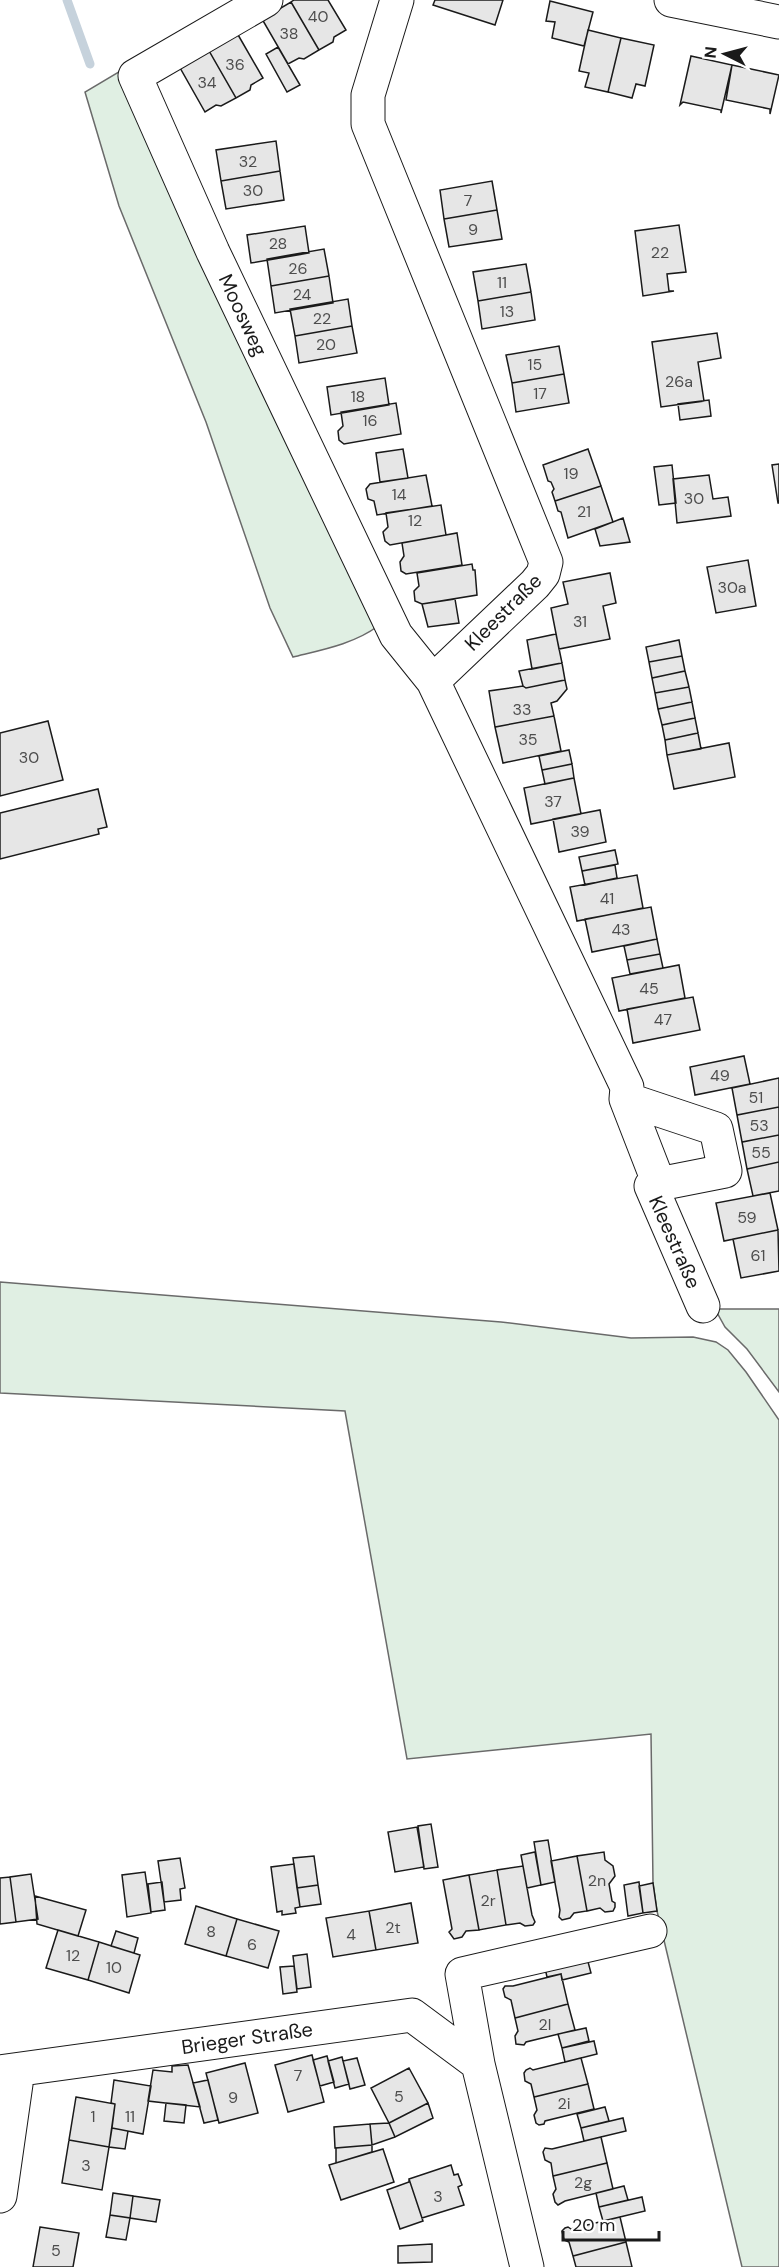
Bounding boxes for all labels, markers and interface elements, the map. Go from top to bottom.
house number: 40 [308,6,328,27]
house number: 38 [279,23,299,44]
north arrow [695,24,755,84]
text: N [700,46,722,59]
house number: 36 [225,54,245,75]
house number: 34 [197,72,217,93]
house number: 32 [239,151,257,172]
house number: 30 [243,180,263,201]
house number: 7 [464,190,472,211]
house number: 9 [468,219,478,240]
house number: 28 [269,233,287,254]
house number: 22 [651,242,669,263]
house number: 26 [288,258,308,279]
street label: Moosweg [213,270,273,360]
house number: 11 [497,272,507,293]
house number: 24 [293,284,312,305]
house number: 13 [500,301,514,322]
house number: 22 [313,308,331,329]
house number: 20 [316,334,336,355]
house number: 15 [528,354,542,375]
house number: 26a [665,371,693,392]
house number: 17 [533,383,547,404]
house number: 18 [351,386,365,407]
house number: 16 [362,410,378,431]
house number: 19 [563,463,579,484]
house number: 14 [392,484,407,505]
house number: 30 [684,488,704,509]
house number: 21 [577,501,591,522]
house number: 12 [408,510,422,531]
street label: Kleestraße [459,568,547,656]
house number: 30a [717,577,747,598]
house number: 31 [573,611,587,632]
house number: 33 [513,699,531,720]
house number: 35 [518,729,538,750]
house number: 30 [19,747,39,768]
house number: 37 [544,791,562,812]
house number: 39 [570,821,590,842]
house number: 41 [600,888,614,909]
house number: 43 [611,919,631,940]
house number: 45 [639,978,659,999]
house number: 47 [654,1009,672,1030]
house number: 49 [710,1065,730,1086]
house number: 51 [749,1087,763,1108]
house number: 53 [749,1115,769,1136]
house number: 55 [751,1142,771,1163]
street label: Kleestraße [643,1192,707,1292]
house number: 59 [737,1207,757,1228]
house number: 61 [750,1245,766,1266]
house number: 2n [588,1870,606,1891]
house number: 2r [480,1890,496,1911]
house number: 2t [385,1917,401,1938]
house number: 8 [206,1921,216,1942]
house number: 4 [346,1924,356,1945]
house number: 6 [247,1934,257,1955]
house number: 12 [66,1945,80,1966]
house number: 10 [106,1957,122,1978]
house number: 2l [539,2014,551,2035]
street label: Brieger Straße [180,2016,314,2060]
house number: 7 [294,2065,302,2086]
house number: 5 [394,2086,404,2107]
house number: 9 [228,2087,238,2108]
house number: 2i [557,2093,571,2114]
house number: 1 [91,2106,96,2127]
house number: 11 [125,2106,135,2127]
house number: 3 [81,2155,91,2176]
house number: 2g [574,2172,592,2193]
house number: 3 [433,2186,443,2207]
scale bar [563,2204,659,2242]
text: 20 m [572,2213,615,2237]
house number: 5 [51,2240,61,2261]

